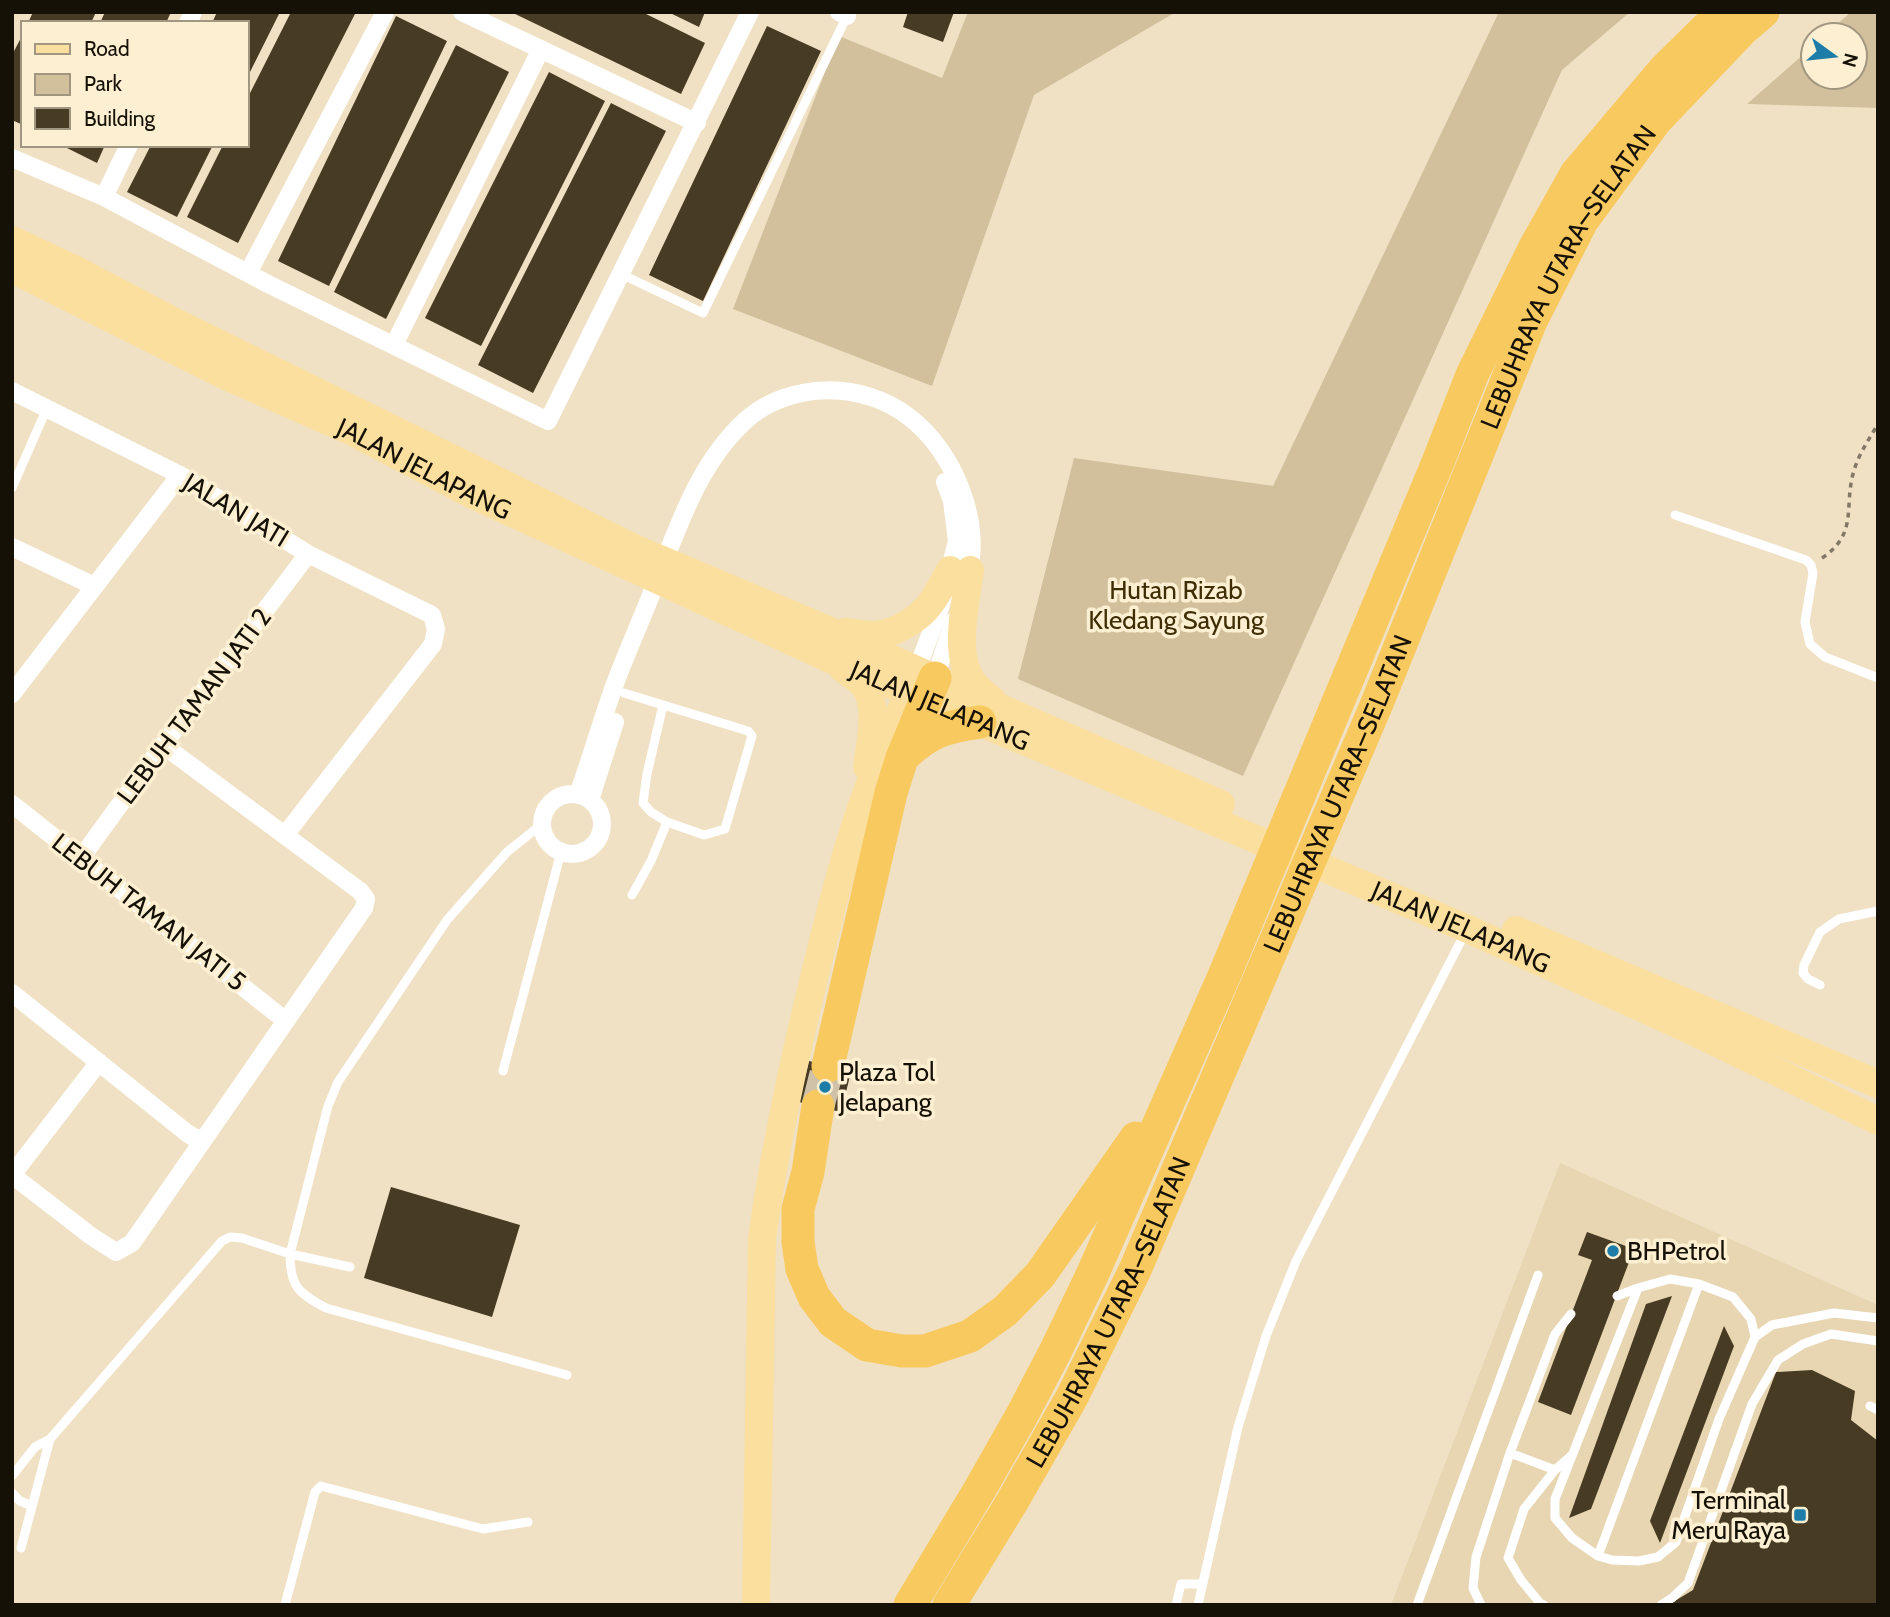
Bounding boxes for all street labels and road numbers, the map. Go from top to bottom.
street label: LEBUHRAYA UTARA–SELATAN [1473,119,1663,434]
street label: JALAN JELAPANG [331,411,516,526]
street label: JALAN JATI [177,465,295,554]
street label: LEBUH TAMAN JATI 2 [110,602,278,810]
street label: LEBUHRAYA UTARA–SELATAN [1256,630,1419,958]
street label: JALAN JELAPANG [845,653,1035,758]
street label: LEBUH TAMAN JATI 5 [46,826,252,998]
street label: JALAN JELAPANG [1366,874,1555,980]
street label: LEBUHRAYA UTARA–SELATAN [1019,1152,1197,1473]

